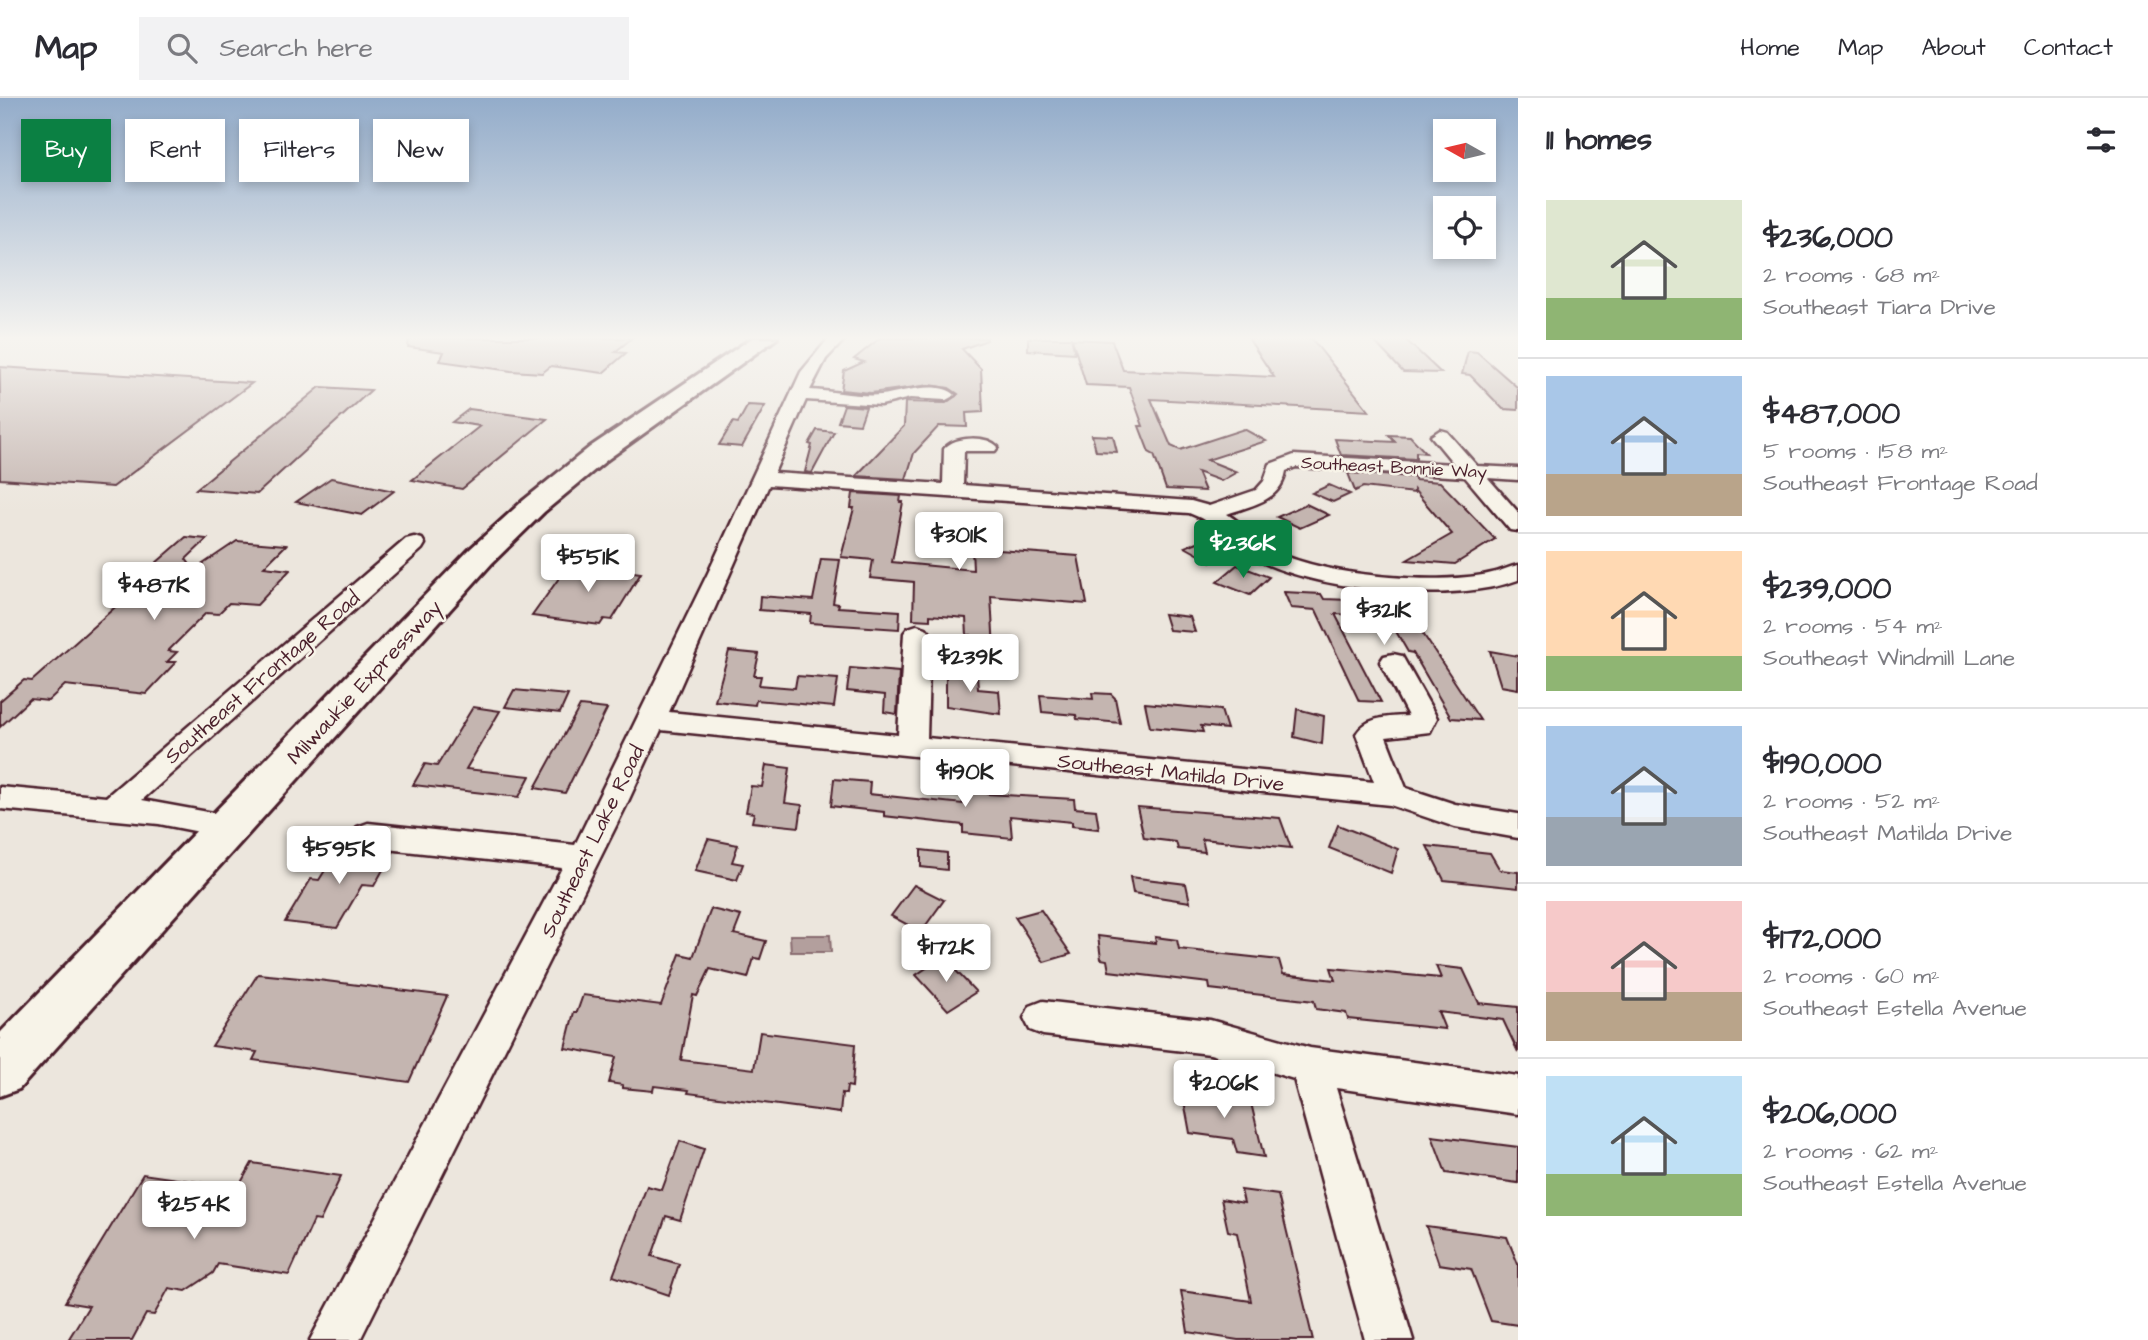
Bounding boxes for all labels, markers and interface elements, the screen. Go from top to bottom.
search box [139,17,629,80]
text: Map [35,25,97,71]
icon: search [163,29,201,67]
text: Search here [219,30,373,66]
text: Home [1740,31,1800,65]
text: Map [1838,31,1883,65]
text: About [1921,31,1986,65]
text: Contact [2024,31,2113,65]
chip: Buy [21,119,111,182]
chip: Rent [125,119,225,182]
chip: Filters [239,119,359,182]
chip: New [373,119,469,182]
north arrow [1433,119,1496,182]
map controls [1433,119,1496,259]
text: 11 homes [1546,119,1652,161]
icon: filters [2082,121,2120,159]
button: locate [1433,196,1496,259]
text: $236,000 [1763,217,1893,259]
icon: home [1602,228,1686,312]
text: 2 rooms · 68 m² [1763,259,1940,291]
text: Southeast Tiara Drive [1763,291,1996,323]
text: $487,000 [1763,393,1900,435]
icon: home [1602,404,1686,488]
text: 5 rooms · 158 m² [1763,435,1948,467]
street label: Southeast Bonnie Way [1300,450,1488,486]
text: Southeast Frontage Road [1763,467,2038,499]
pin: $301K [910,512,1008,572]
text: $301K [931,519,987,551]
pin: $236K [1194,520,1292,580]
text: $236K [1210,527,1276,559]
pin: $551K [539,534,637,594]
text: $551K [557,541,619,573]
pin: $487K [105,562,203,622]
text: $239,000 [1763,568,1891,610]
text: $487K [118,569,190,601]
icon: home [1602,579,1686,663]
street label: Southeast Frontage Road [158,584,368,772]
pin: $321K [1335,588,1433,647]
street label: Milwaukie Expressway [280,593,450,772]
text: $321K [1357,594,1411,626]
text: 2 rooms · 54 m² [1763,610,1943,642]
pin: $239K [921,634,1019,694]
text: $239K [938,641,1002,673]
text: Southeast Windmill Lane [1763,642,2015,674]
street label: Southeast Lake Road [533,740,652,942]
text: $190,000 [1763,743,1882,785]
street label: Southeast Matilda Drive [1056,746,1286,799]
pin: $190K [916,750,1014,809]
icon: home [1602,754,1686,838]
text: $190K [936,756,994,788]
text: 2 rooms · 52 m² [1763,785,1940,817]
text: Southeast Matilda Drive [1763,817,2013,849]
pin: $595K [290,826,388,886]
text: $595K [303,833,375,865]
text: $172,000 [1763,918,1881,960]
pin: $172K [897,924,995,984]
icon: home [1602,929,1686,1013]
text: $172K [918,931,974,963]
text: 2 rooms · 60 m² [1763,960,1940,992]
text: Southeast Estella Avenue [1763,992,2027,1024]
pin: $206K [1175,1060,1273,1120]
text: $206K [1190,1067,1258,1099]
text: $206,000 [1763,1093,1897,1135]
icon: home [1602,1104,1686,1188]
text: 2 rooms · 62 m² [1763,1135,1938,1167]
text: Southeast Estella Avenue [1763,1167,2027,1199]
pin: $254K [145,1182,243,1241]
text: $254K [158,1188,230,1220]

